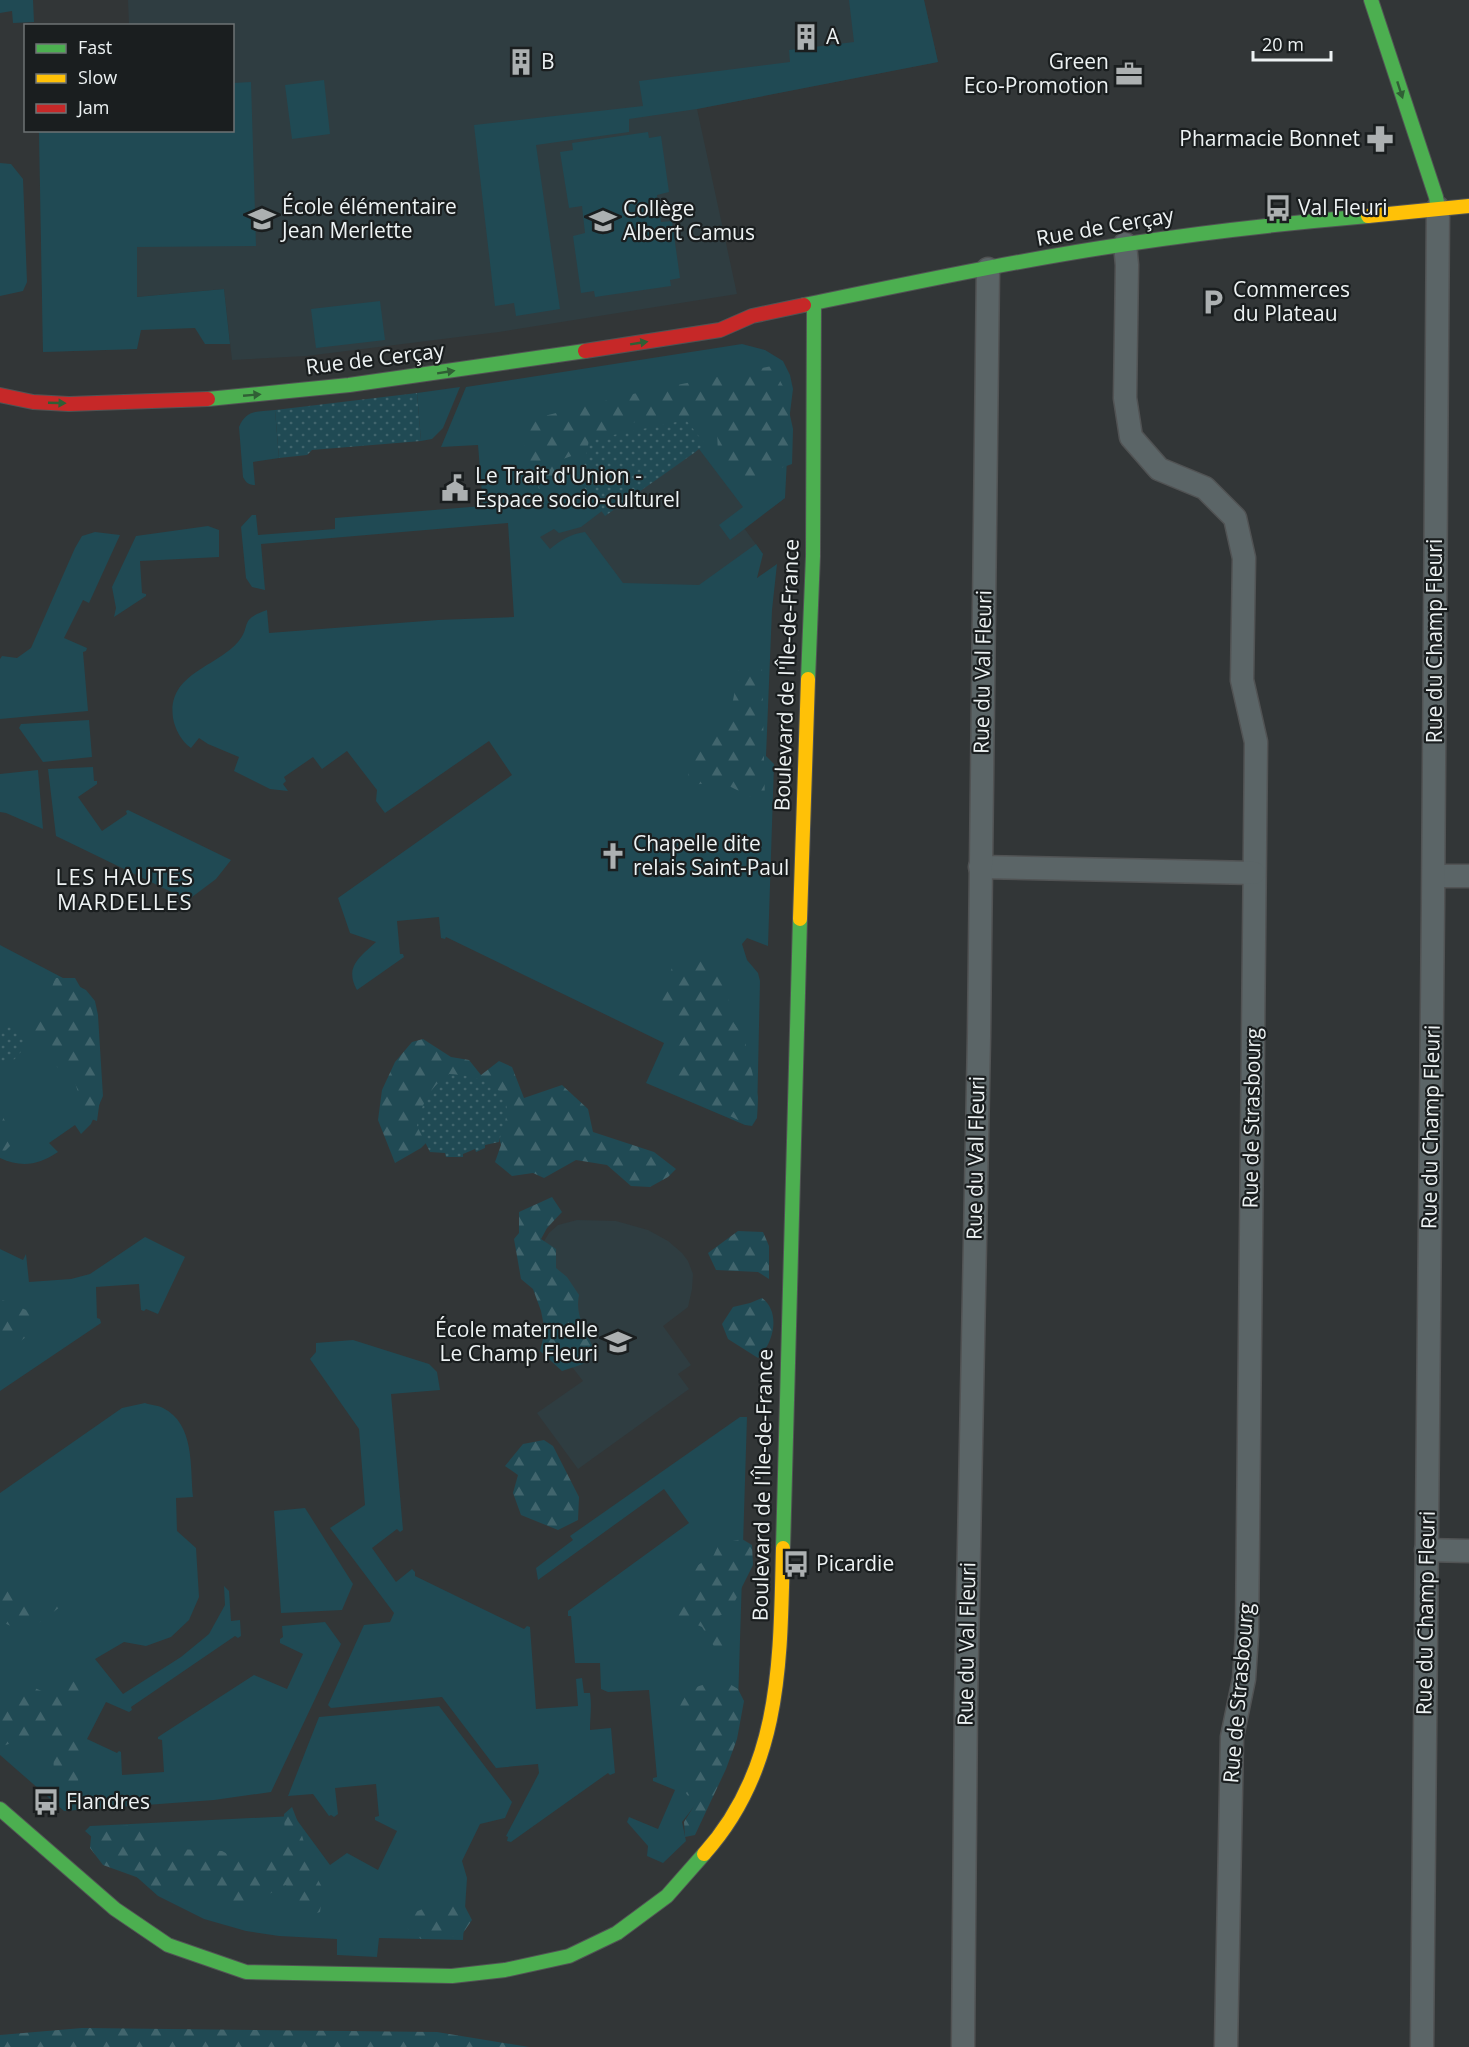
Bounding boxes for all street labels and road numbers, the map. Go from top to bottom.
street label: Rue de Cerçay [1034,200,1176,252]
street label: Rue de Cerçay [304,336,446,380]
street label: Boulevard de l'Île-de-France [767,538,805,811]
street label: Rue du Champ Fleuri [1420,539,1448,743]
street label: Rue du Val Fleuri [967,590,997,754]
street label: Rue du Champ Fleuri [1414,1025,1446,1229]
street label: Rue de Strasbourg [1235,1027,1267,1209]
street label: Rue du Val Fleuri [960,1076,990,1240]
street label: Boulevard de l'Île-de-France [746,1349,778,1621]
street label: Rue du Champ Fleuri [1409,1511,1441,1715]
street label: Rue du Val Fleuri [951,1562,981,1726]
street label: Rue de Strasbourg [1216,1602,1260,1784]

